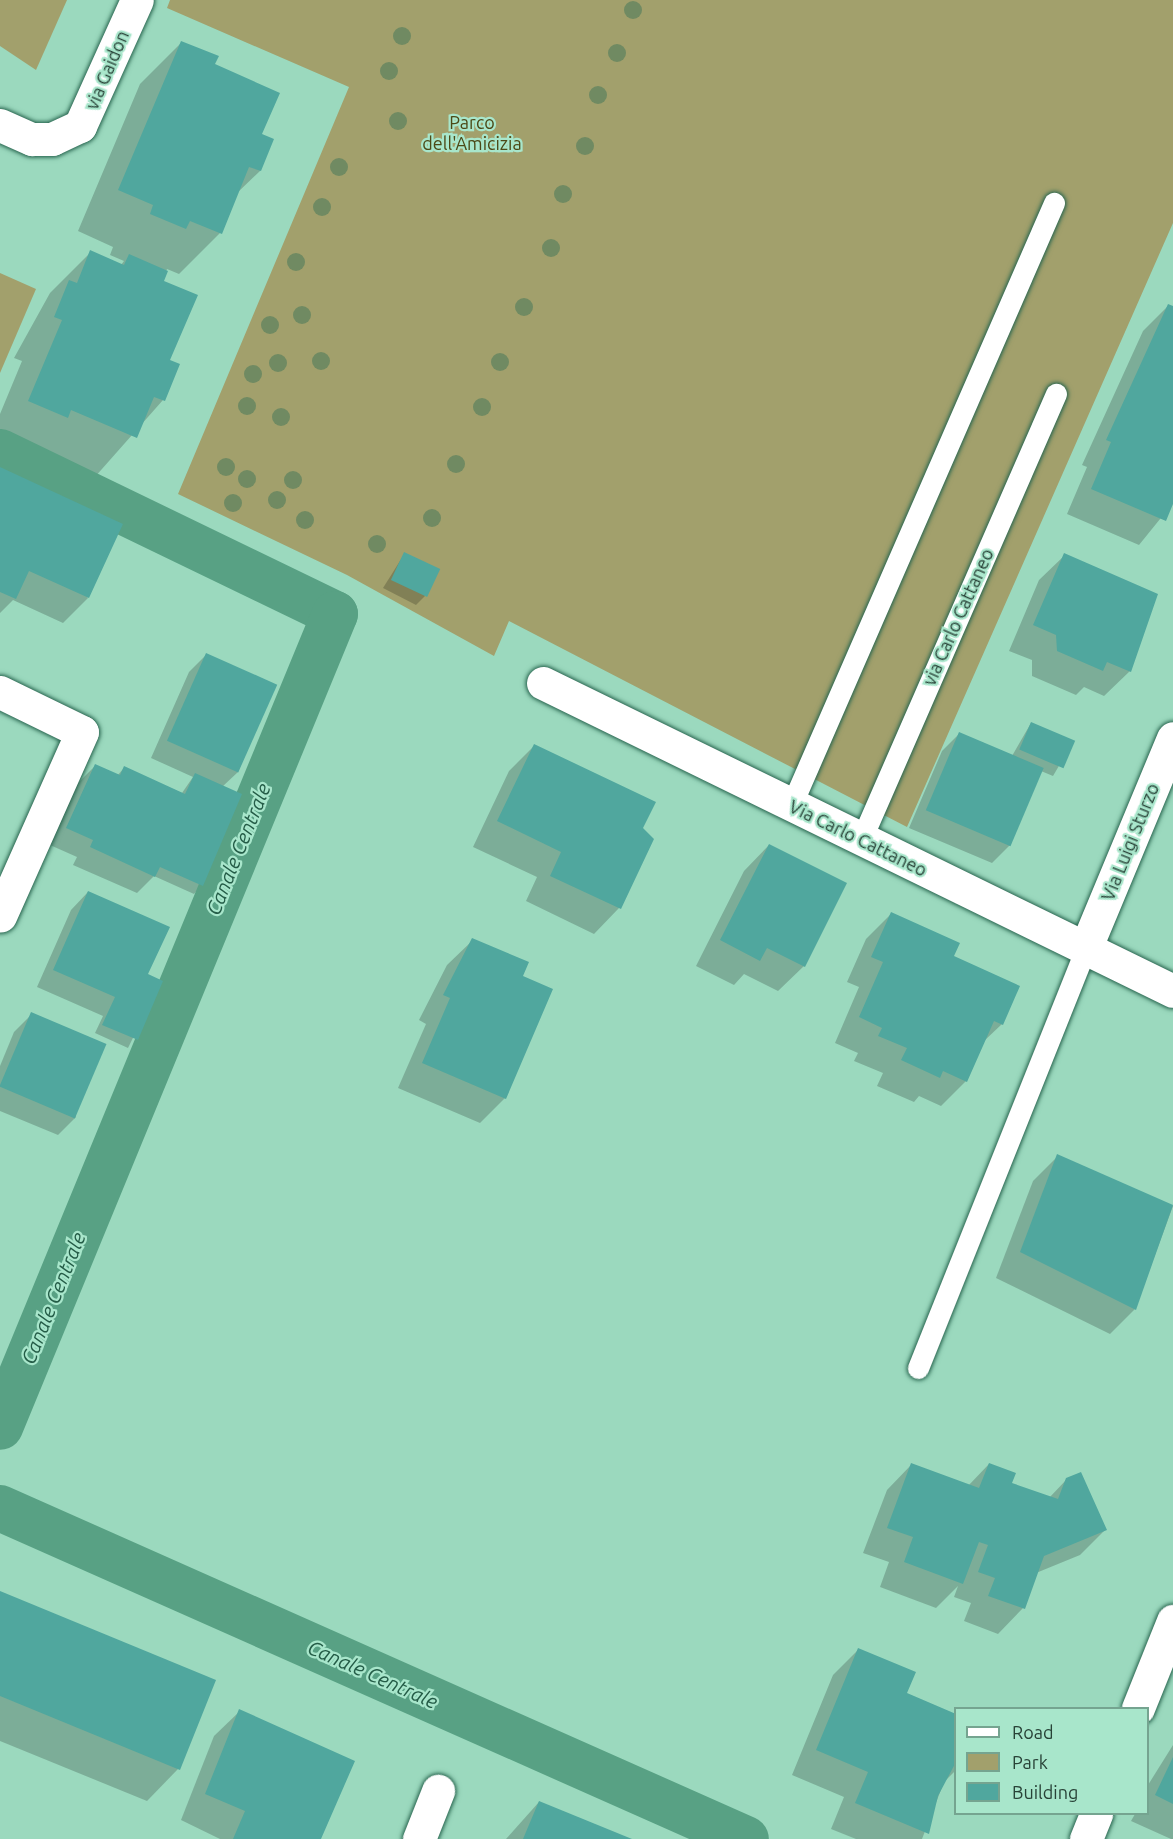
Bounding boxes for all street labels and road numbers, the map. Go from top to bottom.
street label: via Gaidon [81,27,133,113]
street label: via Carlo Cattaneo [918,545,998,689]
street label: Via Luigi Sturzo [1097,780,1163,904]
street label: Via Carlo Cattaneo [786,795,930,881]

